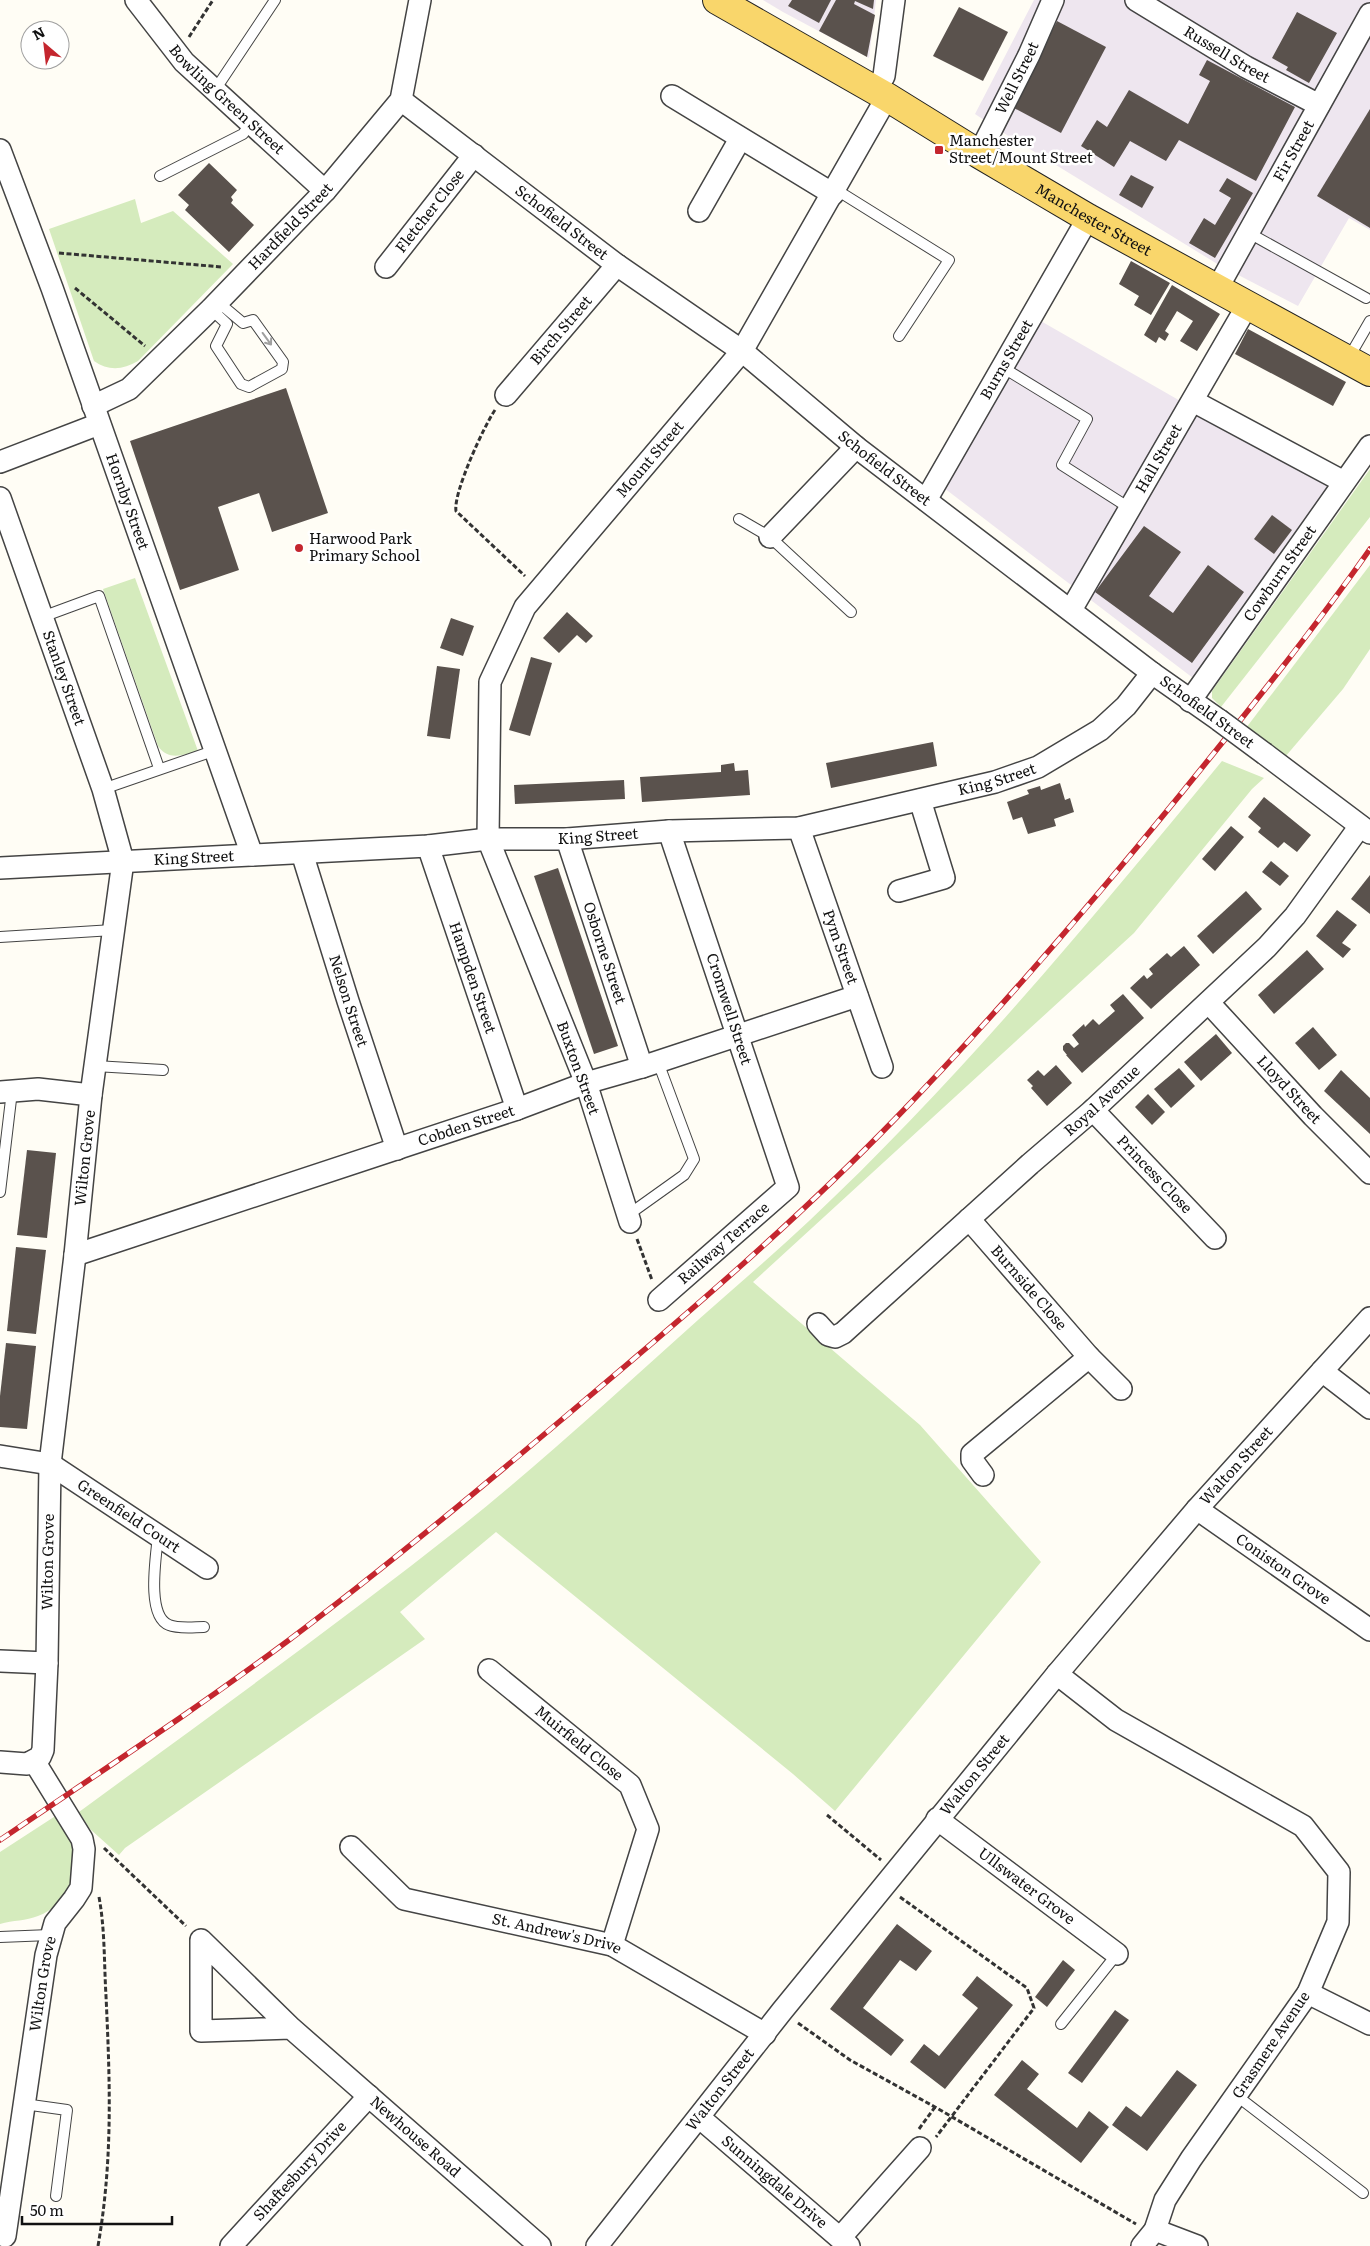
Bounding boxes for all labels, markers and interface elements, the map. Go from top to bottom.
street label: Russell Street [1180,19,1275,88]
north arrow [20,20,70,70]
text: N [29,21,49,44]
street label: Well Street [988,38,1044,118]
street label: Bowling Green Street [164,39,291,159]
street label: Fir Street [1266,115,1319,185]
place label: Manchester Street/Mount Street [949,128,1093,168]
marker: Manchester Street/Mount Street [933,144,945,156]
street label: Fletcher Close [389,163,469,257]
street label: Hardfield Street [242,177,337,274]
street label: Manchester Street [1031,177,1157,261]
street label: Schofield Street [511,178,614,265]
street label: Birch Street [524,290,596,369]
street label: Burns Street [973,314,1038,403]
one-way arrow [261,332,272,345]
street label: Mount Street [610,415,688,502]
street label: Hall Street [1128,419,1187,497]
street label: Schofield Street [834,424,937,511]
street label: Hornby Street [101,450,156,553]
street label: Cowburn Street [1237,520,1321,626]
place label: Harwood Park Primary School [309,526,420,566]
marker: Harwood Park Primary School [293,542,305,554]
street label: Stanley Street [38,627,93,728]
street label: Schofield Street [1156,669,1260,753]
street label: King Street [955,756,1039,800]
street label: King Street [558,820,639,849]
street label: King Street [153,843,235,870]
street label: Osborne Street [578,898,633,1007]
street label: Pym Street [818,906,865,987]
street label: Hampden Street [444,918,504,1036]
street label: Cromwell Street [702,950,759,1067]
street label: Nelson Street [324,951,375,1050]
street label: Buxton Street [552,1017,607,1118]
street label: Lloyd Street [1252,1049,1328,1128]
street label: Royal Avenue [1058,1059,1145,1141]
street label: Cobden Street [414,1098,517,1151]
street label: Wilton Grove [67,1108,100,1207]
street label: Princess Close [1112,1129,1199,1218]
street label: Railway Terrace [672,1195,774,1289]
street label: Burnside Close [986,1239,1074,1335]
street label: Walton Street [1193,1420,1277,1509]
street label: Greenfield Court [73,1472,186,1558]
street label: Wilton Grove [34,1513,59,1610]
street label: Coniston Grove [1232,1527,1336,1609]
street label: Muirfield Close [530,1699,629,1786]
street label: Walton Street [933,1728,1014,1820]
street label: Ullswater Grove [974,1841,1081,1929]
street label: St. Andrew's Drive [490,1906,627,1959]
street label: Wilton Grove [22,1933,61,2033]
street label: Grasmere Avenue [1225,1986,1315,2103]
street label: Walton Street [679,2042,759,2135]
street label: Newhouse Road [366,2089,467,2182]
street label: Shaftesbury Drive [247,2115,351,2225]
street label: Sunningdale Drive [717,2128,834,2233]
scale bar [22,2194,172,2226]
text: 50 m [30,2198,64,2221]

